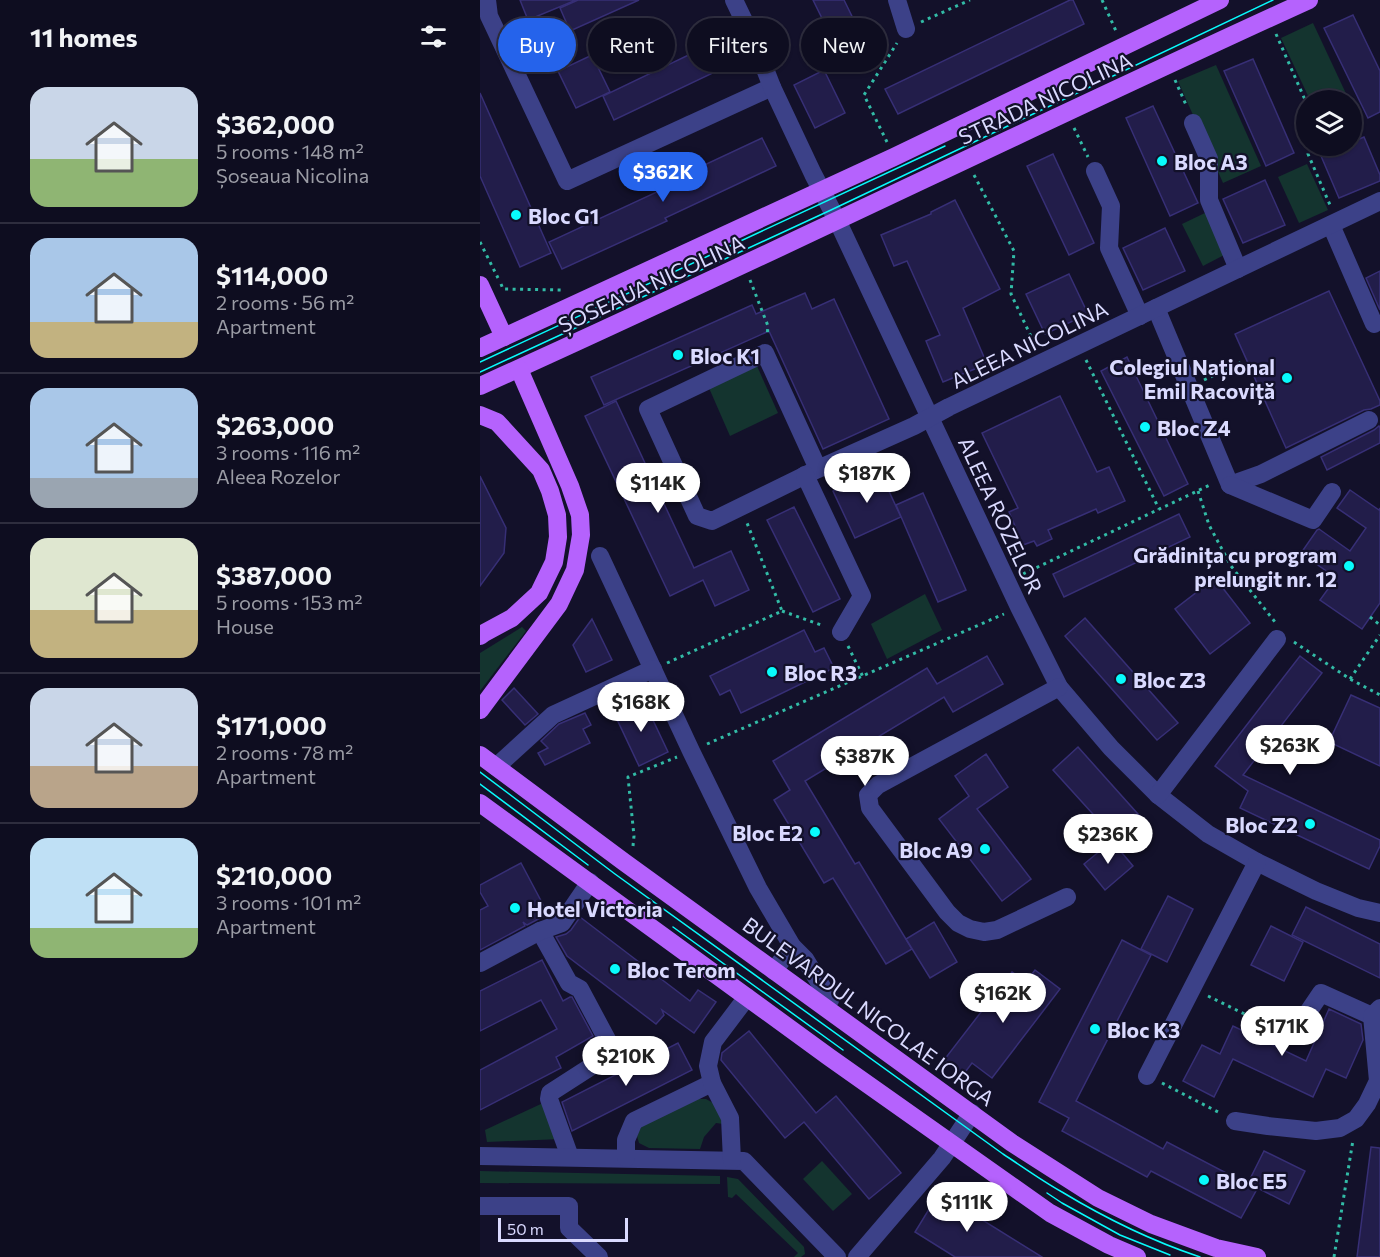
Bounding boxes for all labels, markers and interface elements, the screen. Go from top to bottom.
chip: Buy [498,18,576,72]
chip: Rent [588,18,675,72]
chip: Filters [687,18,789,72]
chip: New [801,18,887,72]
icon: filters [417,20,450,53]
text: 11 homes [30,21,138,52]
street label: STRADA NICOLINA [954,47,1136,149]
map controls [1296,90,1362,156]
button: layers [1296,90,1362,156]
text: $362,000 [216,108,335,139]
icon: home [78,111,150,183]
text: 5 rooms · 148 m² [216,139,364,163]
place label: Bloc A3 [1174,149,1248,174]
pin: $362K [621,152,705,203]
marker: Bloc A3 [1155,154,1169,168]
text: $362K [633,159,693,183]
text: Șoseaua Nicolina [216,163,369,187]
place label: Bloc G1 [528,203,599,228]
marker: Bloc G1 [509,208,523,222]
street label: ȘOSEAUA NICOLINA [554,229,749,339]
text: $114,000 [216,259,328,290]
icon: home [78,262,150,334]
text: 2 rooms · 56 m² [216,290,354,314]
street label: ALEEA NICOLINA [946,295,1112,393]
text: Apartment [216,314,316,338]
place label: Bloc K1 [690,343,760,368]
marker: Bloc K1 [671,348,685,362]
place label: Colegiul Național Emil Racoviță [1109,354,1275,405]
marker: Colegiul Național Emil Racoviță [1280,371,1294,385]
text: $263,000 [216,409,334,440]
icon: home [78,412,150,484]
place label: Bloc Z4 [1157,415,1231,440]
marker: Bloc Z4 [1138,420,1152,434]
street label: ALEEA ROZELOR [954,433,1048,597]
text: 3 rooms · 116 m² [216,440,360,464]
pin: $187K [825,453,909,504]
text: $187K [838,460,896,484]
pin: $114K [616,463,700,514]
text: Aleea Rozelor [216,464,340,488]
text: $114K [630,470,686,494]
place label: Grădinița cu program prelungit nr. 12 [1133,542,1337,591]
text: $387,000 [216,559,332,590]
marker: Grădinița cu program prelungit nr. 12 [1342,559,1356,573]
icon: home [78,562,150,634]
text: 5 rooms · 153 m² [216,590,363,614]
text: House [216,614,274,638]
place label: Bloc R3 [784,660,857,685]
marker: Bloc R3 [765,665,779,679]
place label: Bloc Z3 [1133,667,1206,692]
marker: Bloc Z3 [1114,672,1128,686]
pin: $168K [599,682,683,733]
text: $168K [611,689,671,713]
text: $171,000 [216,709,327,740]
icon: home [78,712,150,784]
pin: $263K [1248,725,1332,776]
text: $263K [1260,732,1320,756]
pin: $387K [823,736,907,787]
text: 2 rooms · 78 m² [216,740,353,764]
text: $387K [835,743,895,767]
text: Apartment [216,764,316,788]
place label: Bloc Z2 [1225,812,1298,837]
pin: $236K [1066,814,1150,865]
marker: Bloc Z2 [1303,817,1317,831]
place label: Bloc E2 [732,820,803,845]
text: $236K [1078,821,1138,845]
marker: Bloc E2 [808,825,822,839]
place label: Bloc A9 [899,837,973,862]
marker: Bloc A9 [978,842,992,856]
text: $210,000 [216,859,332,890]
icon: home [78,862,150,934]
text: 3 rooms · 101 m² [216,890,361,914]
place label: Hotel Victoria [527,896,663,921]
marker: Hotel Victoria [508,901,522,915]
street label: BULEVARDUL NICOLAE IORGA [738,911,1000,1111]
text: Apartment [216,914,316,938]
place label: Bloc Terom [627,957,736,982]
marker: Bloc Terom [608,962,622,976]
pin: $162K [961,973,1045,1024]
text: $162K [974,980,1032,1004]
pin: $171K [1240,1006,1324,1057]
text: $171K [1255,1013,1309,1037]
place label: Bloc K3 [1107,1017,1180,1042]
marker: Bloc K3 [1088,1022,1102,1036]
pin: $210K [584,1036,668,1087]
text: $210K [596,1043,656,1067]
place label: Bloc E5 [1216,1168,1287,1193]
marker: Bloc E5 [1197,1173,1211,1187]
pin: $111K [925,1182,1009,1233]
text: $111K [941,1189,993,1213]
scale bar [498,1215,628,1242]
text: 50 m [507,1219,544,1238]

